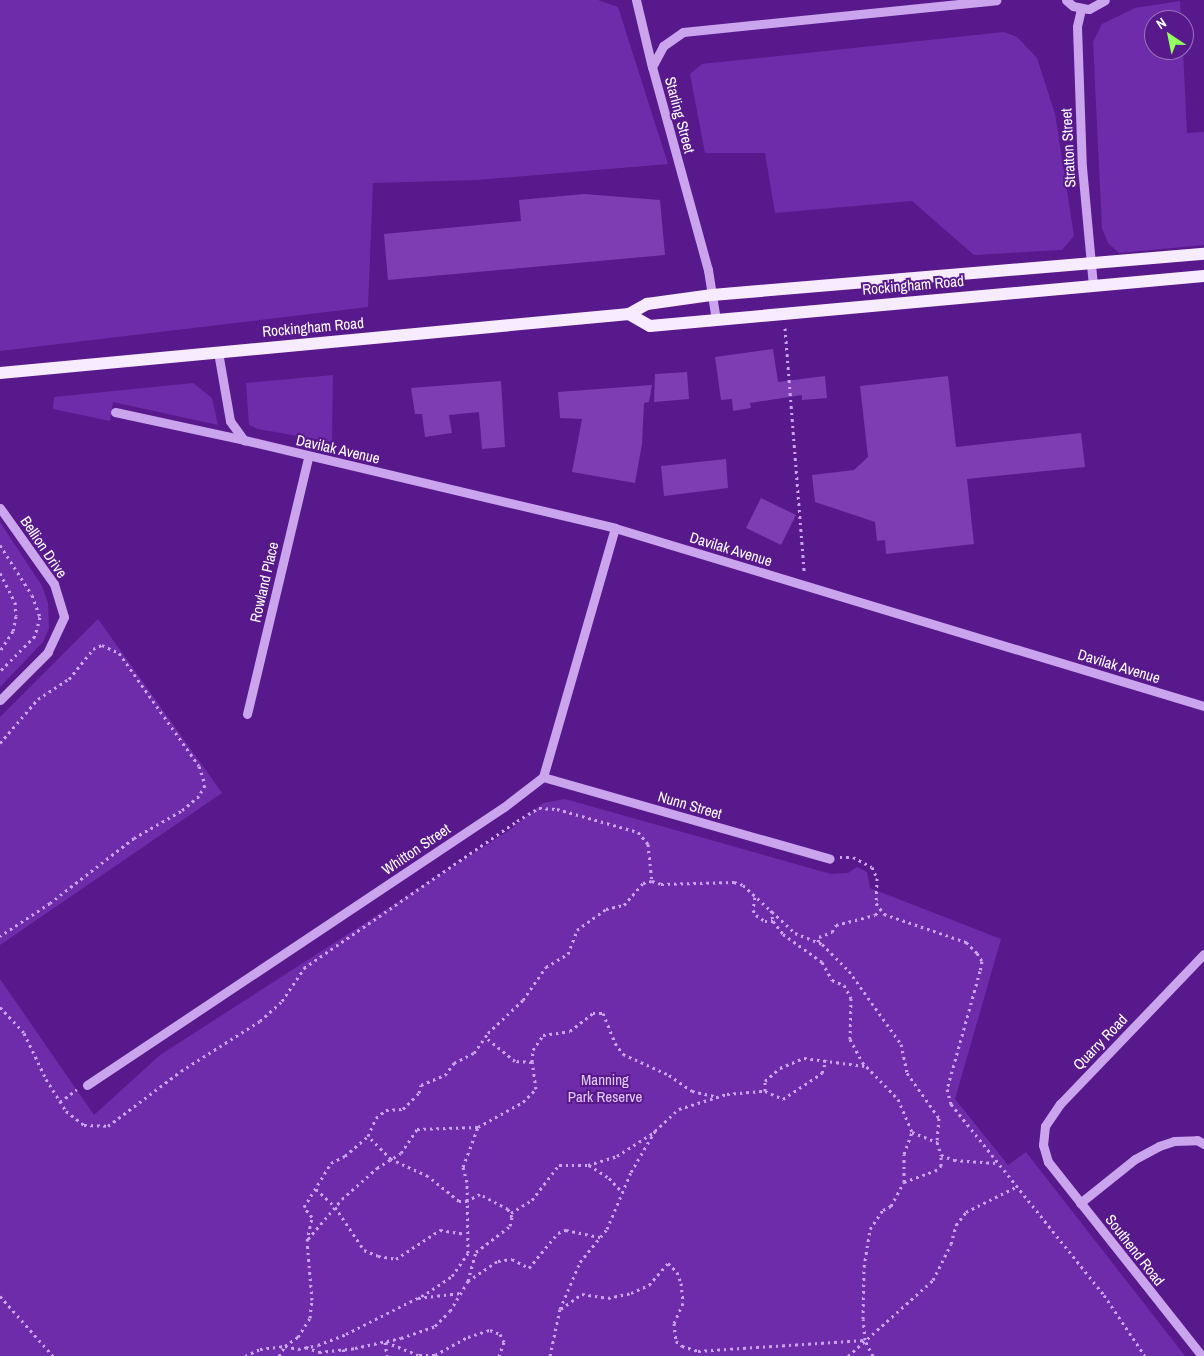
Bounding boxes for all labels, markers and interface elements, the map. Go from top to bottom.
north arrow [1144,10,1194,60]
text: N [1153,14,1170,33]
street label: Starling Street [661,75,699,155]
street label: Stratton Street [1057,108,1079,188]
street label: Rockingham Road [861,272,965,298]
street label: Rockingham Road [261,314,365,340]
street label: Davilak Avenue [294,431,382,467]
street label: Bellion Drive [17,513,71,581]
street label: Davilak Avenue [687,528,775,570]
street label: Rowland Place [246,540,282,624]
street label: Davilak Avenue [1075,645,1163,687]
street label: Nunn Street [656,787,724,823]
street label: Whitton Street [378,820,454,878]
street label: Quarry Road [1069,1010,1131,1074]
park label: Manning Park Reserve [568,1070,642,1105]
street label: Southend Road [1102,1211,1168,1289]

